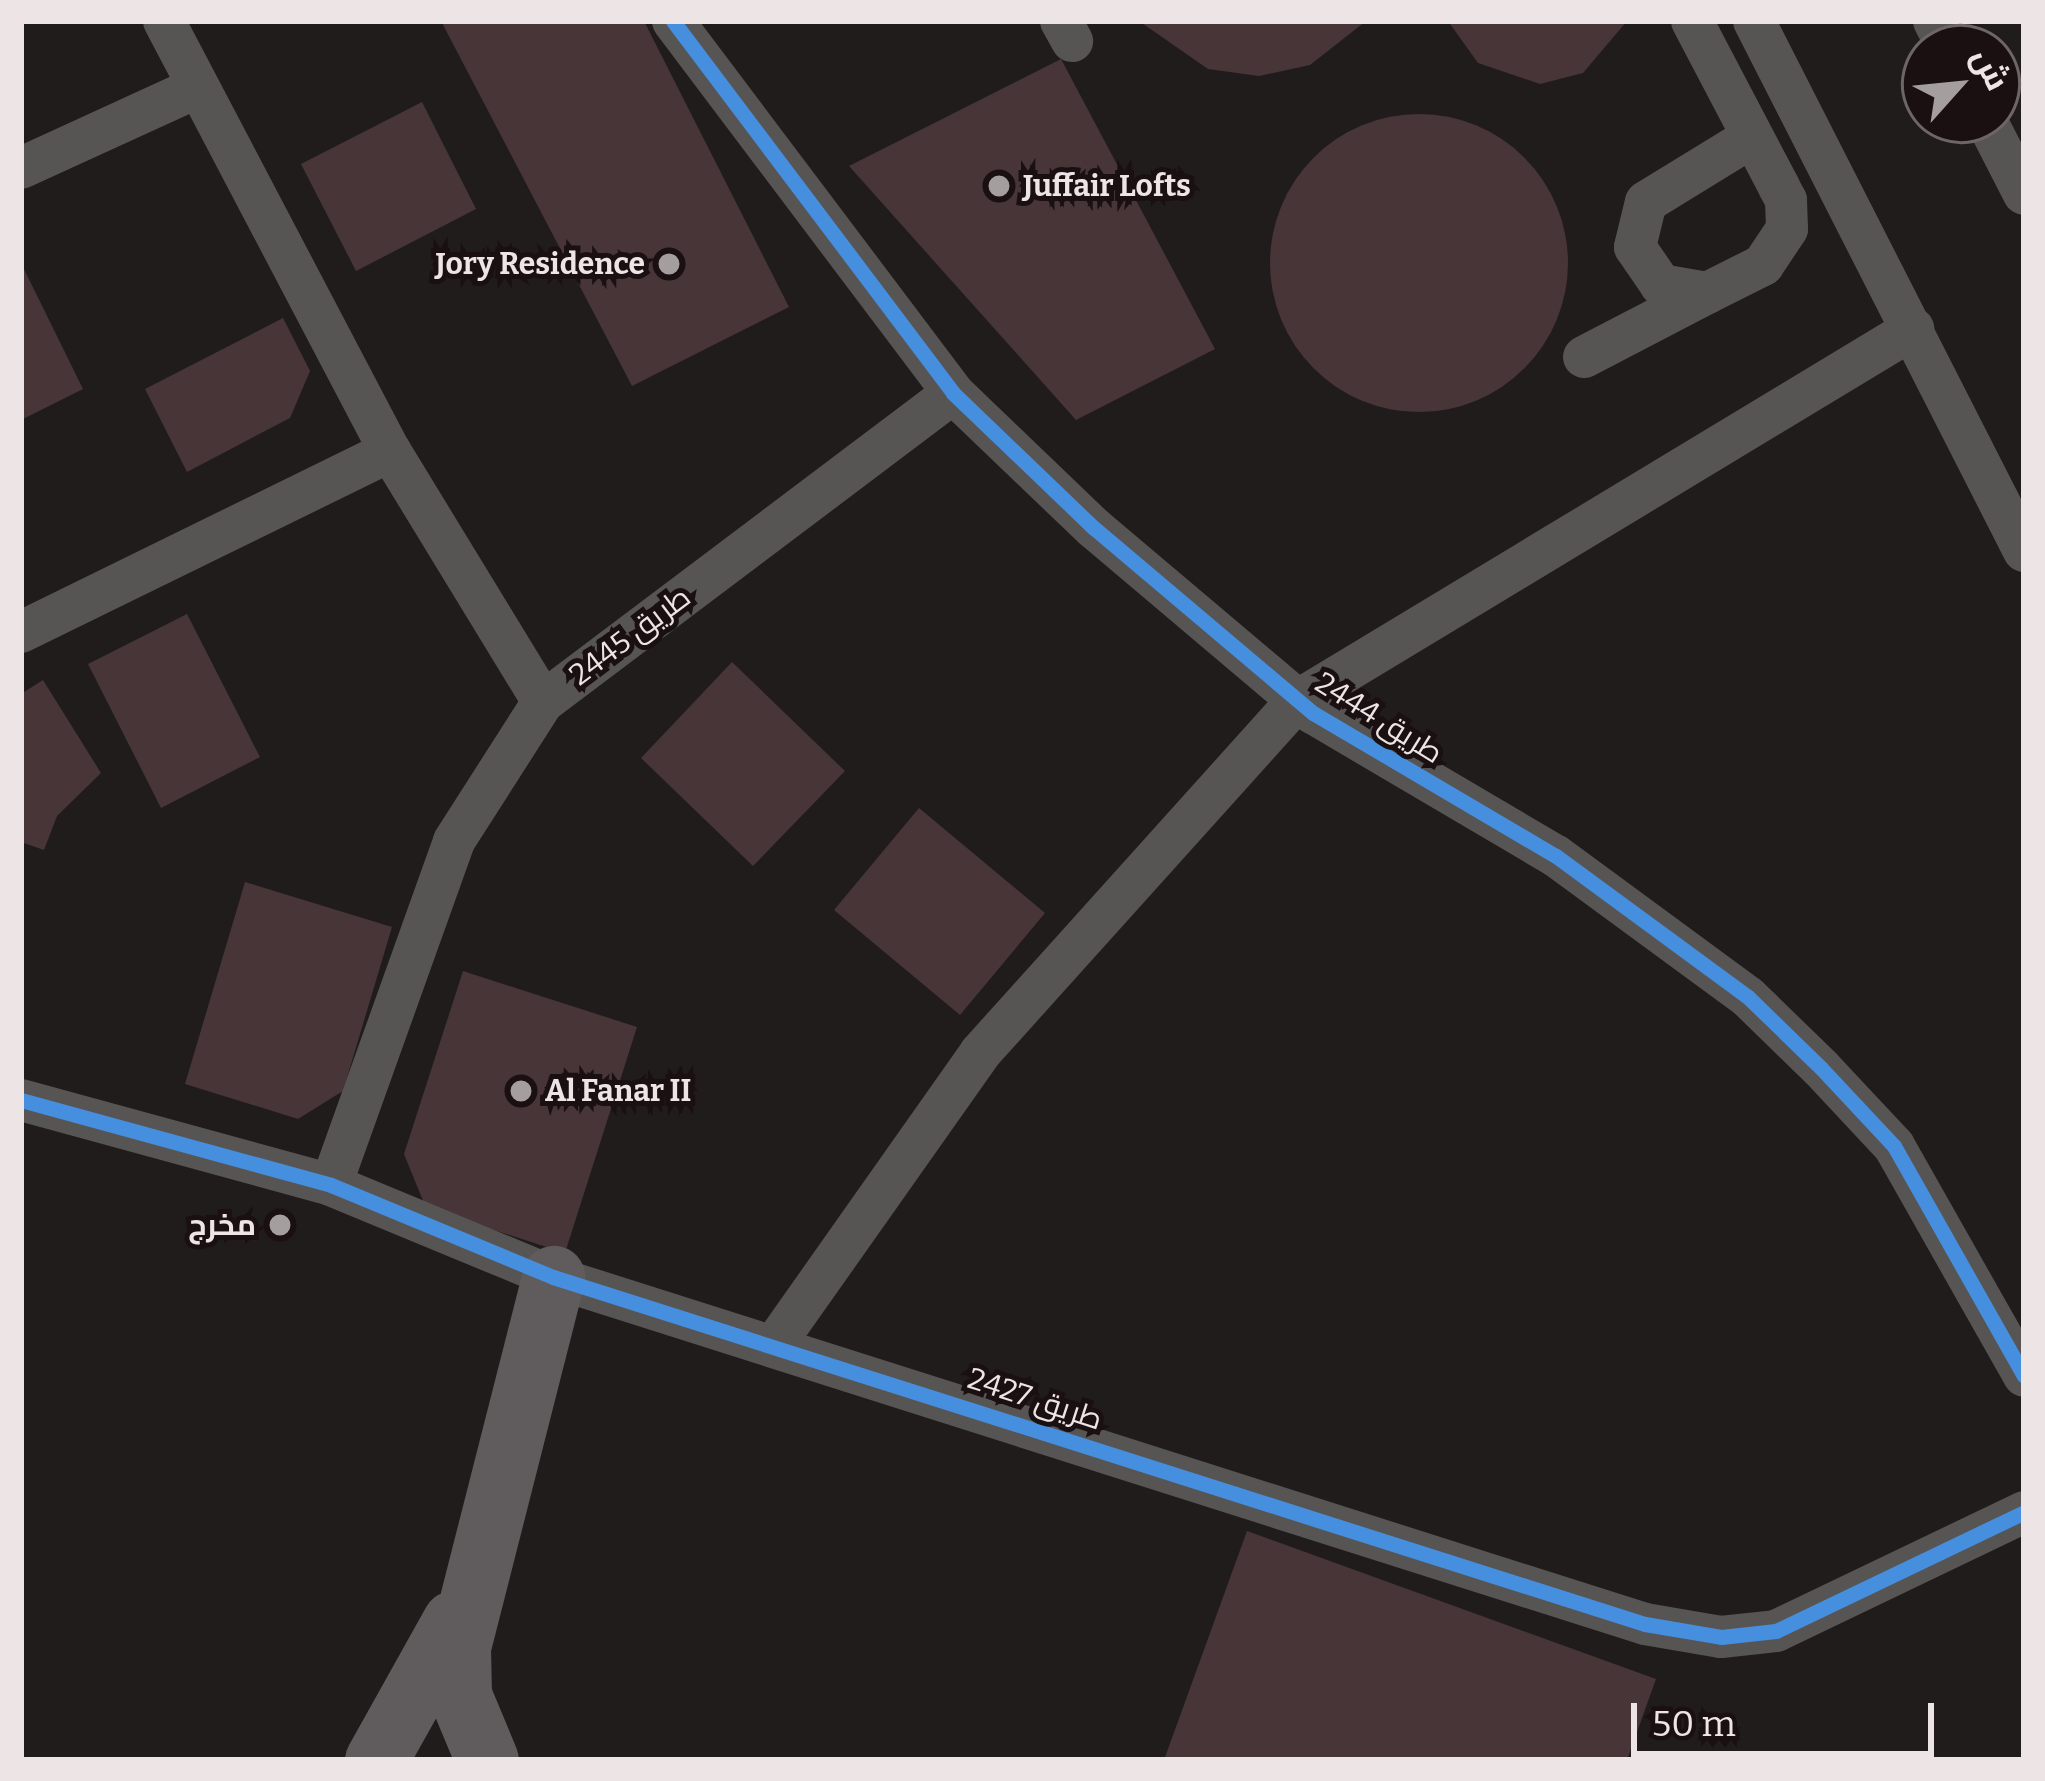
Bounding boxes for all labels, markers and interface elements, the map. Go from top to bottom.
north arrow [1901,24,2021,144]
text: ش [1963,41,2018,97]
place label: Juffair Lofts [1023,168,1191,204]
marker: Juffair Lofts [986,173,1012,199]
place label: Jory Residence [435,246,645,282]
marker: Jory Residence [656,251,682,277]
street label: طريق 2445 [562,579,698,693]
street label: طريق 2444 [1309,665,1449,771]
place label: Al Fanar II [545,1073,691,1109]
marker: Al Fanar II [508,1078,534,1104]
place label: مخرج [188,1207,256,1243]
marker: مخرج [267,1212,293,1238]
street label: طريق 2427 [963,1360,1107,1438]
scale bar [1637,1679,1940,1753]
text: 50 m [1652,1702,1736,1746]

